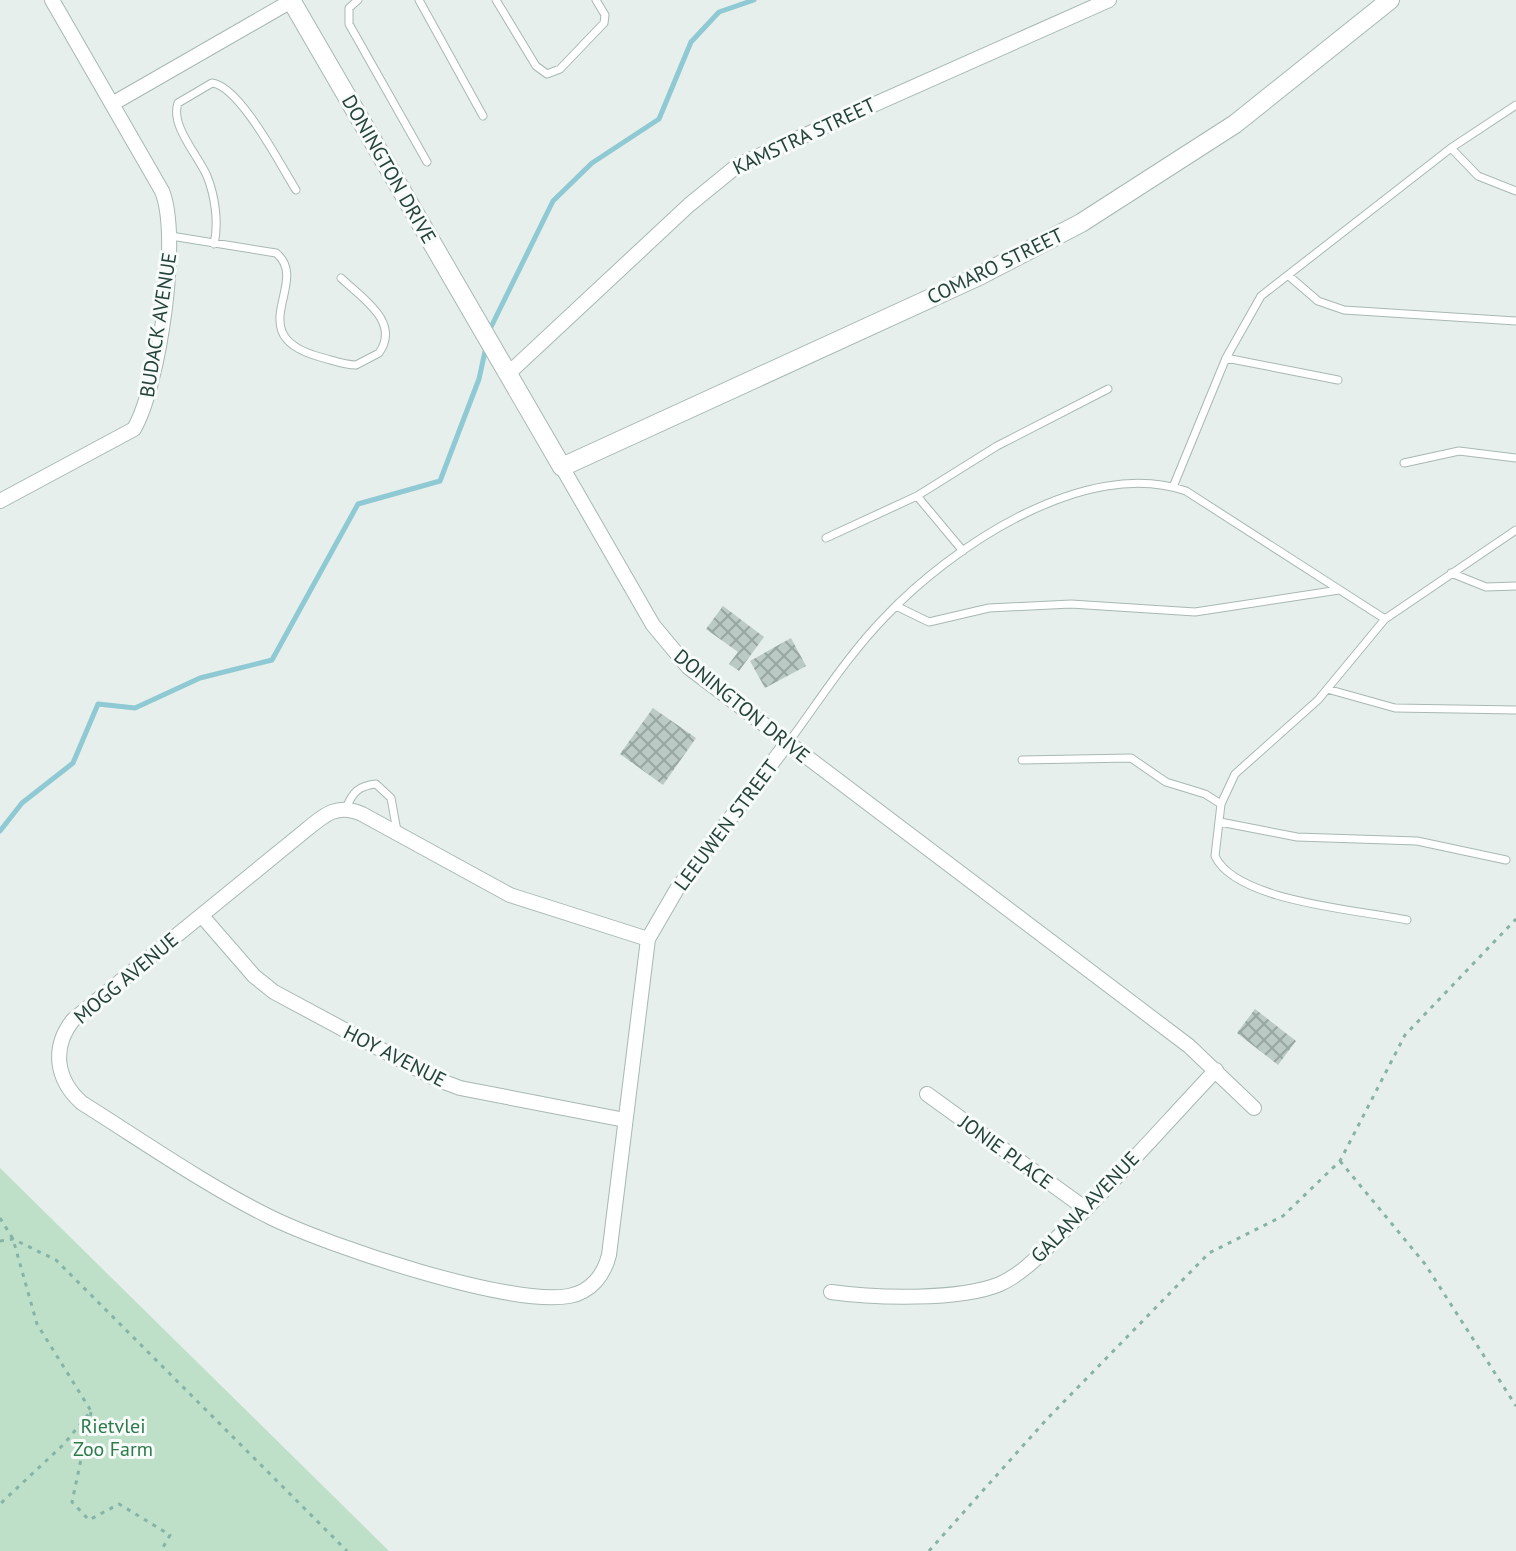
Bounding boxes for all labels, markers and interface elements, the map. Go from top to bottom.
street label: DONINGTON DRIVE [336,90,442,248]
street label: KAMSTRA STREET [728,92,880,180]
street label: COMARO STREET [923,222,1067,310]
street label: BUDACK AVENUE [134,251,182,399]
street label: DONINGTON DRIVE [669,643,815,769]
street label: LEEUWEN STREET [668,754,784,896]
street label: MOGG AVENUE [68,927,184,1029]
street label: HOY AVENUE [339,1019,451,1093]
street label: JONIE PLACE [953,1109,1058,1195]
street label: GALANA AVENUE [1025,1146,1145,1268]
park label: Rietvlei Zoo Farm [73,1413,153,1462]

